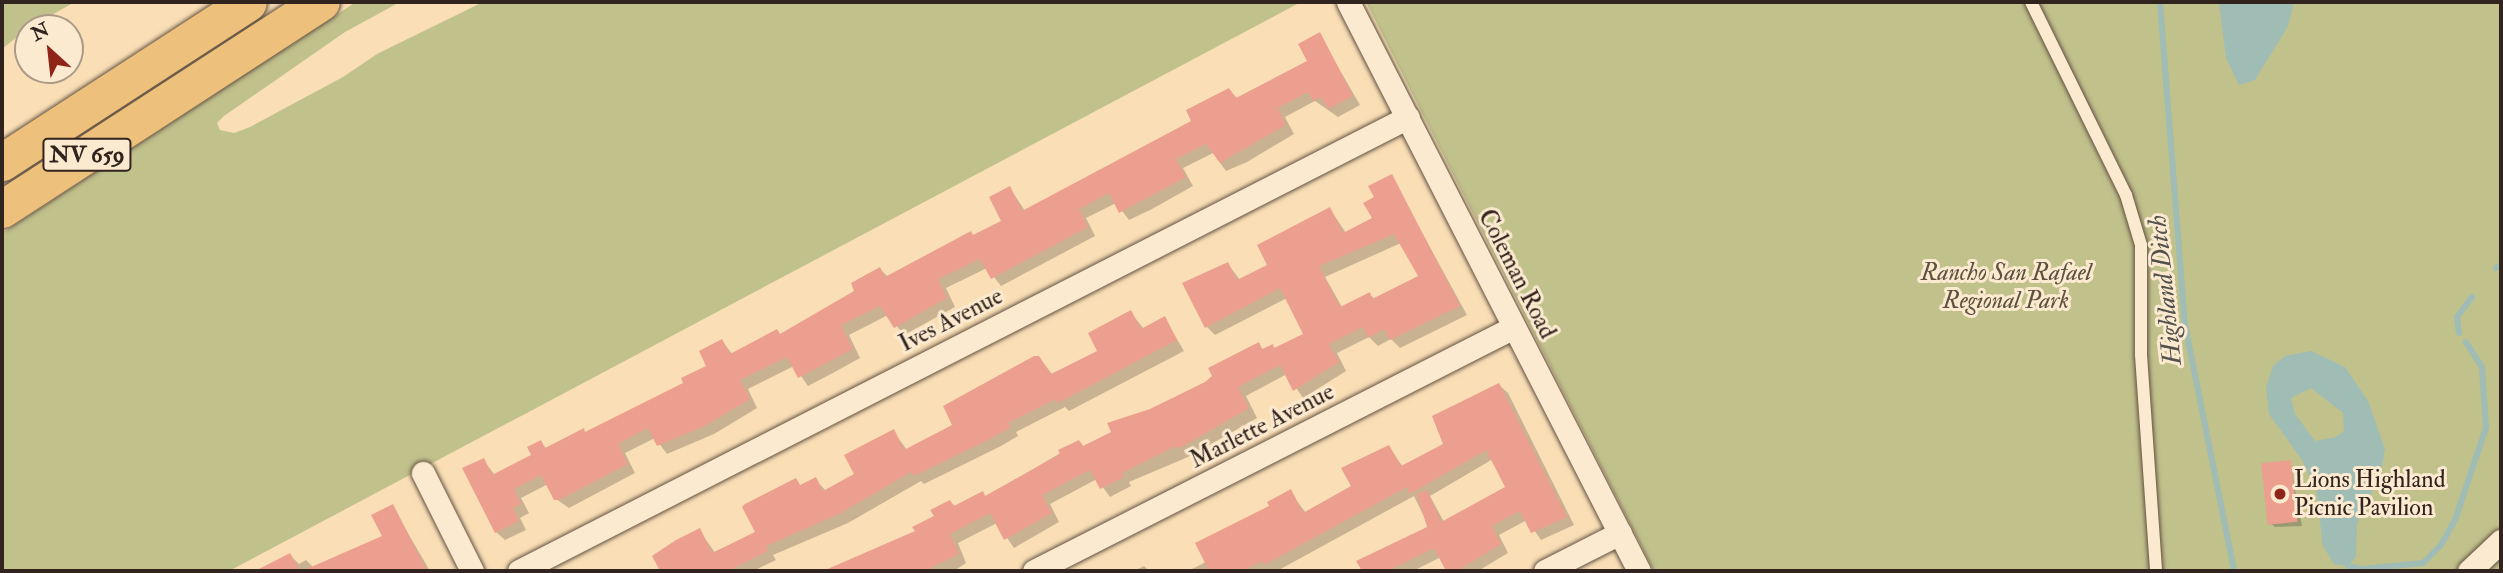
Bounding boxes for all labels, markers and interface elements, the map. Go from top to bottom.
north arrow [14,14,84,84]
text: N [27,18,53,47]
road number: NV 659 [42,136,132,174]
street label: Coleman Road [1472,205,1562,343]
water label: Highland Ditch [2143,213,2189,367]
park label: Rancho San Rafael Regional Park [1921,259,2091,315]
street label: Ives Avenue [894,282,1008,358]
street label: Marlette Avenue [1185,377,1339,475]
place label: Lions Highland Picnic Pavilion [2294,466,2445,522]
marker: Lions Highland Picnic Pavilion [2272,486,2288,502]

